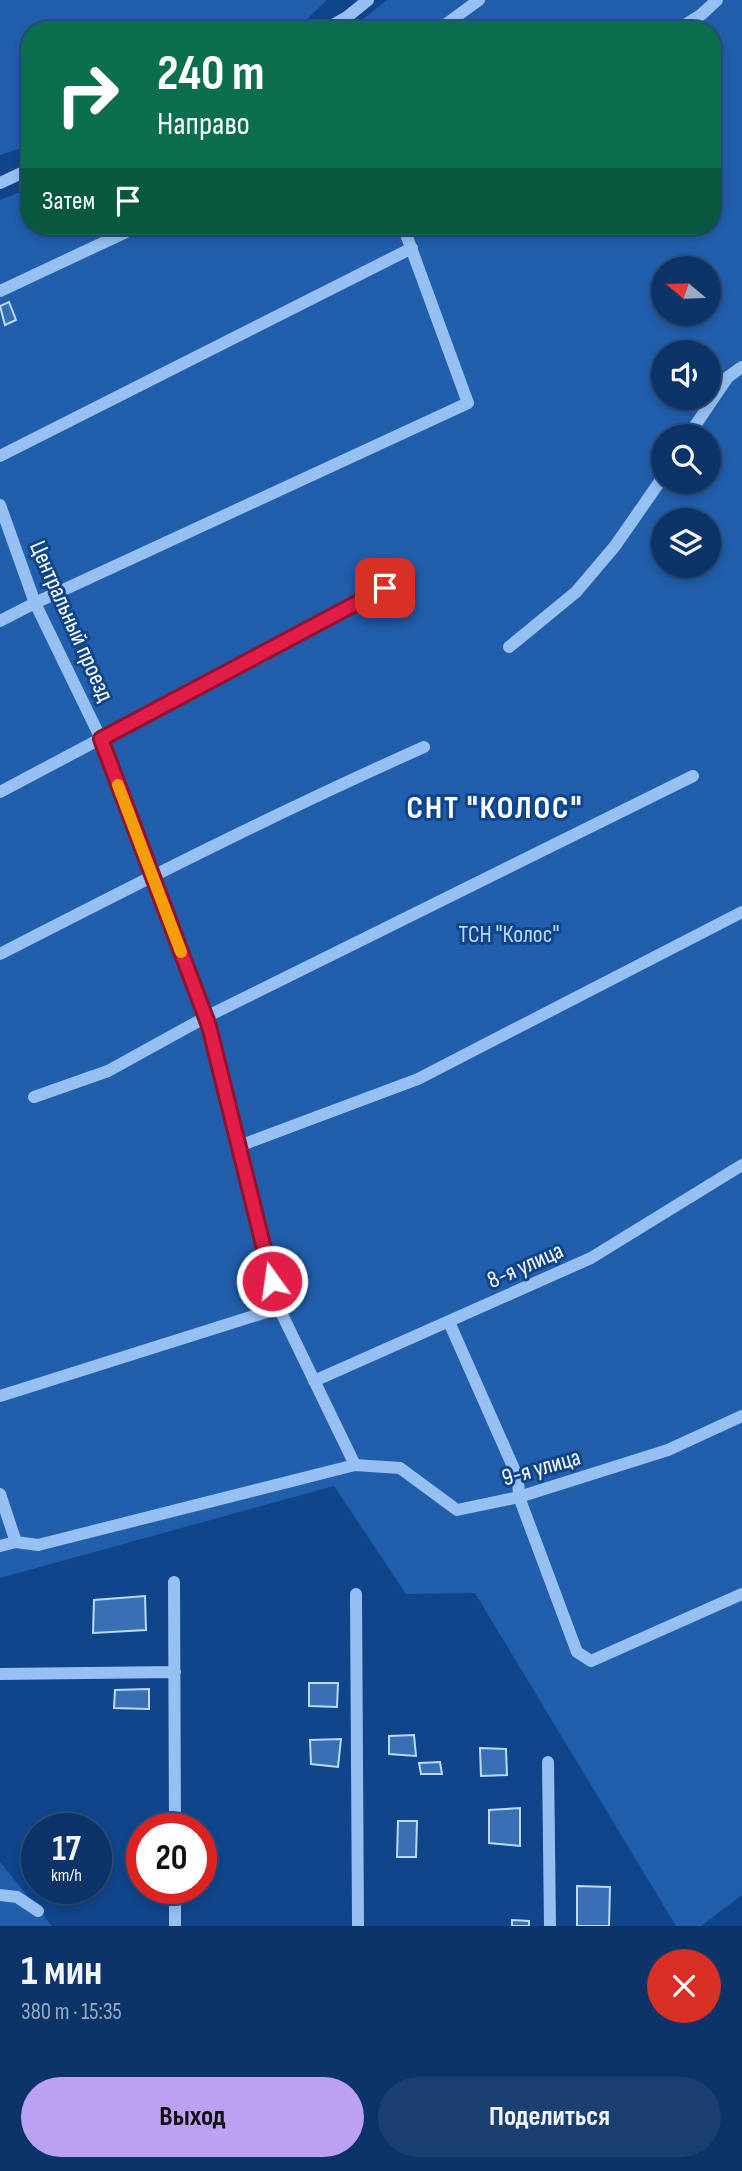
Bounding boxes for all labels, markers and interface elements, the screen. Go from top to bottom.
text: 240 m [157,45,265,104]
icon: right [42,49,133,140]
text: Направо [157,105,250,144]
icon: arrive [109,182,147,220]
text: Затем [42,186,95,217]
north arrow [651,256,721,326]
map controls [651,256,721,578]
button: sound [651,340,721,410]
button: search [651,424,721,494]
button: layers [651,508,721,578]
street label: Центральный проезд [23,536,120,706]
pin [355,558,415,618]
icon: arrive [366,569,404,607]
district label: СНТ "КОЛОС" [406,789,584,828]
park label: ТСН "Колос" [459,920,559,949]
street label: 8-я улица [483,1236,568,1295]
position arrow [235,1244,309,1318]
street label: 9-я улица [499,1442,584,1492]
speed limit sign: 20 [126,1813,217,1904]
text: 17 [52,1828,81,1871]
text: km/h [51,1865,82,1886]
text: 1 мин [21,1946,102,1997]
button: close [647,1949,721,2023]
text: 380 m · 15:35 [21,1998,122,2026]
button: Выход [21,2077,364,2157]
button: Поделиться [378,2077,721,2157]

